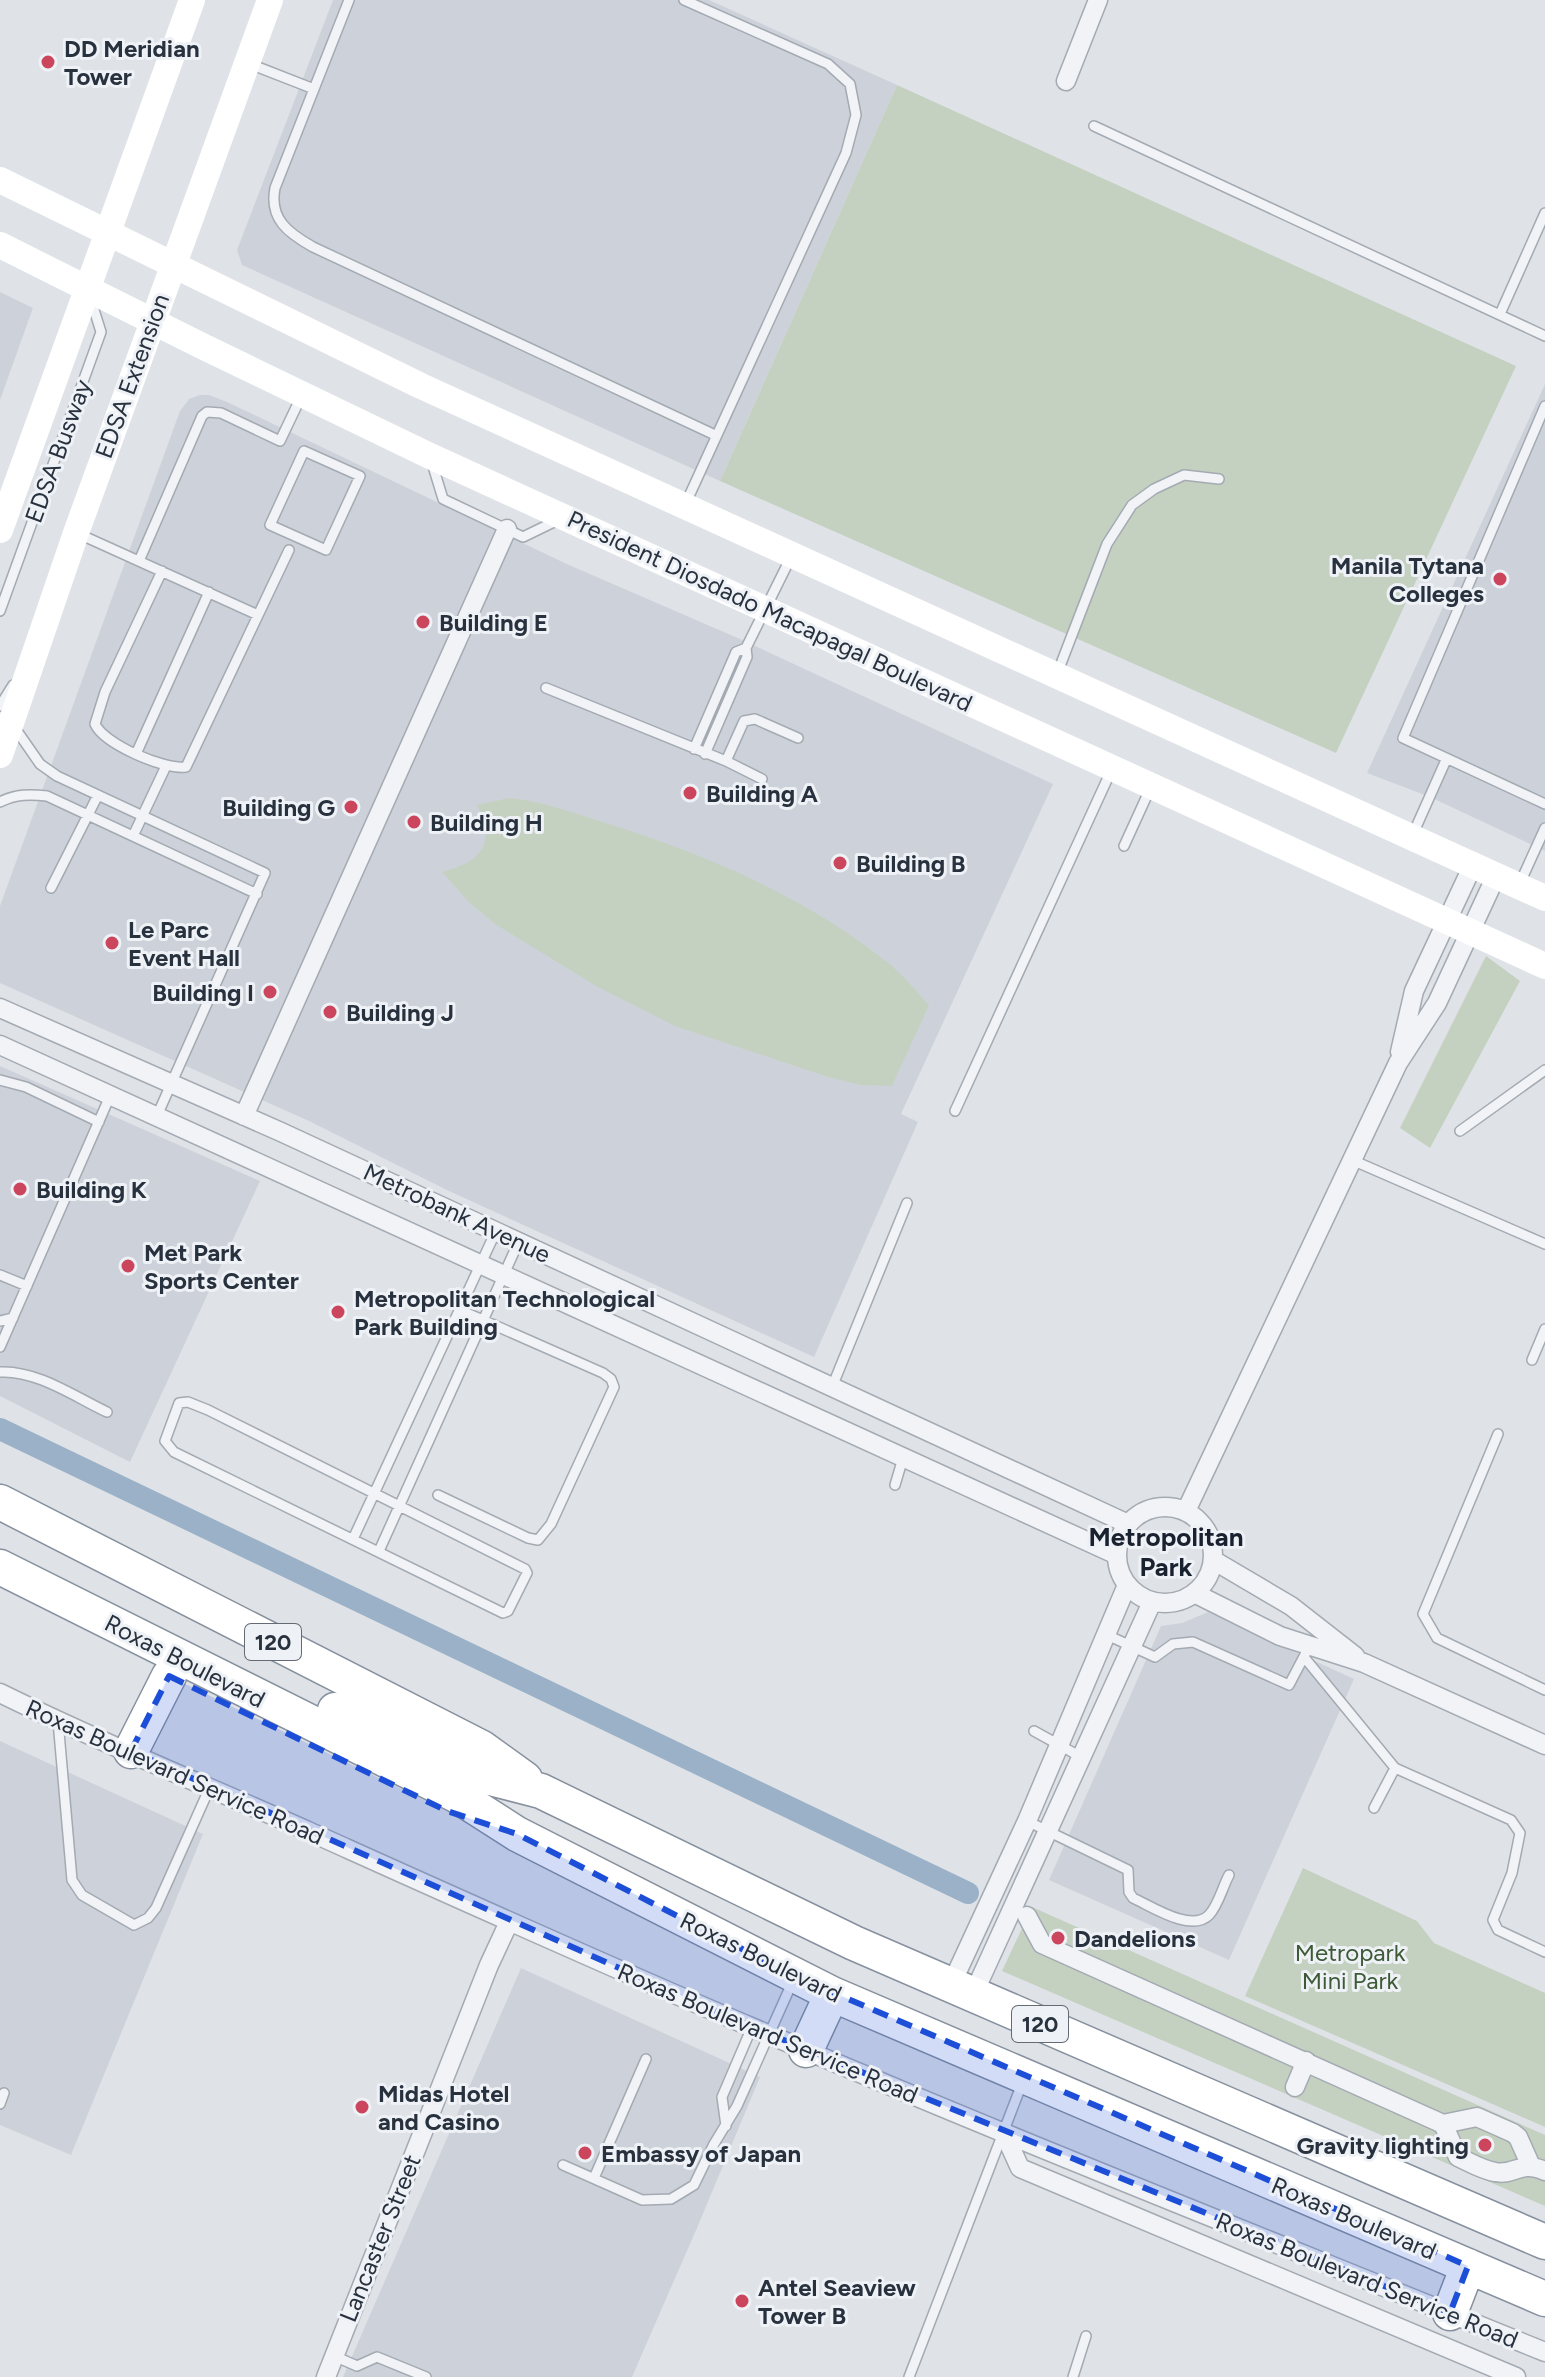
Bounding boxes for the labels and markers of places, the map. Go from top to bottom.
place label: DD Meridian Tower [64,34,200,91]
marker: DD Meridian Tower [39,53,57,71]
place label: Manila Tytana Colleges [1331,551,1484,608]
marker: Manila Tytana Colleges [1491,570,1509,588]
place label: Building E [439,608,548,637]
marker: Building E [414,613,432,631]
place label: Building A [706,779,818,808]
marker: Building A [681,784,699,802]
place label: Building G [222,793,335,822]
marker: Building G [342,798,360,816]
place label: Building H [430,808,543,837]
marker: Building H [405,813,423,831]
place label: Building B [856,849,966,878]
marker: Building B [831,854,849,872]
place label: Le Parc Event Hall [128,915,240,972]
marker: Le Parc Event Hall [103,934,121,952]
place label: Building I [152,978,254,1007]
marker: Building I [261,983,279,1001]
place label: Building J [346,998,454,1027]
marker: Building J [321,1003,339,1021]
place label: Building K [36,1175,147,1204]
marker: Building K [11,1180,29,1198]
place label: Met Park Sports Center [144,1238,299,1295]
marker: Met Park Sports Center [119,1257,137,1275]
place label: Metropolitan Technological Park Building [354,1284,655,1341]
marker: Metropolitan Technological Park Building [329,1303,347,1321]
place label: Dandelions [1074,1924,1196,1953]
marker: Dandelions [1049,1929,1067,1947]
place label: Midas Hotel and Casino [378,2079,509,2136]
marker: Midas Hotel and Casino [353,2098,371,2116]
place label: Gravity lighting [1297,2131,1469,2160]
marker: Gravity lighting [1476,2136,1494,2154]
place label: Embassy of Japan [601,2139,801,2168]
marker: Embassy of Japan [576,2144,594,2162]
place label: Antel Seaview Tower B [758,2273,916,2330]
marker: Antel Seaview Tower B [733,2292,751,2310]

